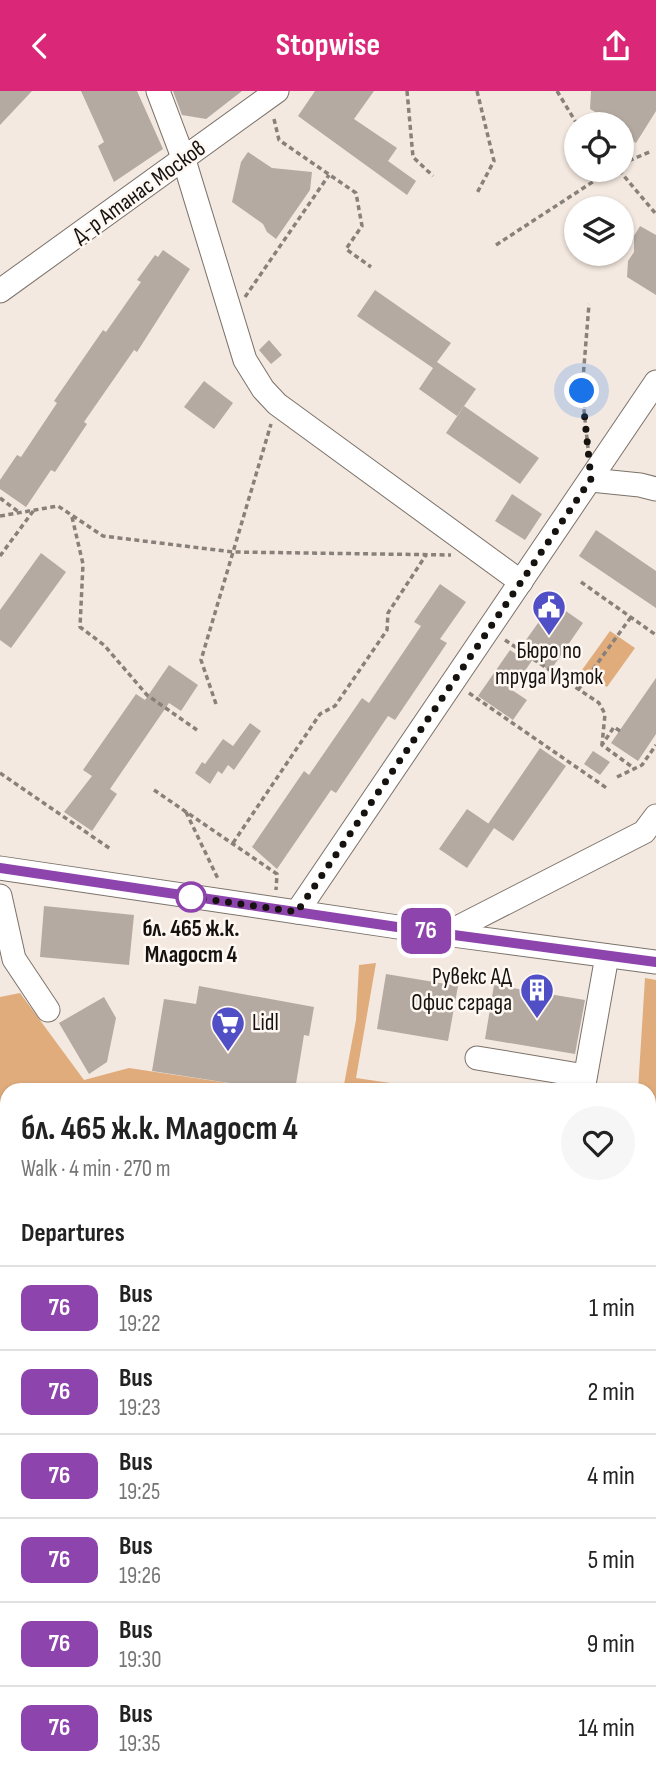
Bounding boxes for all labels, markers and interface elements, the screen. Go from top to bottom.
text: Stopwise [276,26,380,65]
icon: back [21,27,59,65]
icon: share [597,27,635,65]
map controls [564,112,634,266]
button: locate [564,112,634,182]
street label: Д-р Атанас Москов [67,134,211,250]
button: layers [564,196,634,266]
your location [564,373,599,408]
public building icon: Бюро по труда Изток [530,588,568,637]
place label: Бюро по труда Изток [495,637,603,691]
marker: бл. 465 ж.к. Младост 4 [176,882,206,912]
line badge: 76 [394,908,458,954]
place label: бл. 465 ж.к. Младост 4 [142,915,240,969]
text: 76 [415,916,437,945]
place label: Рувекс АД Офис сграда [411,963,512,1017]
building icon: Рувекс АД Офис сграда [518,971,556,1020]
supermarket icon: Lidl [209,1004,247,1053]
place label: Lidl [252,1009,279,1037]
button: heart [561,1106,635,1180]
text: бл. 465 ж.к. Младост 4 [21,1109,298,1149]
text: Walk · 4 min · 270 m [21,1155,171,1183]
text: Departures [21,1218,125,1249]
text: Bus [119,1279,153,1310]
text: 76 [49,1293,70,1322]
text: 1 min [589,1293,635,1324]
text: 19:22 [119,1310,161,1338]
text: Bus [119,1363,153,1394]
text: 76 [49,1377,70,1406]
text: 2 min [587,1377,635,1408]
text: 19:23 [119,1394,161,1422]
text: Bus [119,1447,153,1478]
text: 76 [49,1461,70,1490]
text: 4 min [587,1461,635,1492]
text: 19:25 [119,1478,160,1506]
text: Bus [119,1531,153,1562]
text: 76 [49,1545,70,1574]
text: 5 min [588,1545,635,1576]
text: 19:26 [119,1562,161,1590]
text: Bus [119,1615,153,1646]
text: 76 [49,1629,70,1658]
text: 9 min [587,1629,635,1660]
text: 19:30 [119,1646,161,1674]
text: Bus [119,1699,153,1730]
text: 76 [49,1713,70,1742]
text: 14 min [578,1713,635,1744]
text: 19:35 [119,1730,160,1758]

